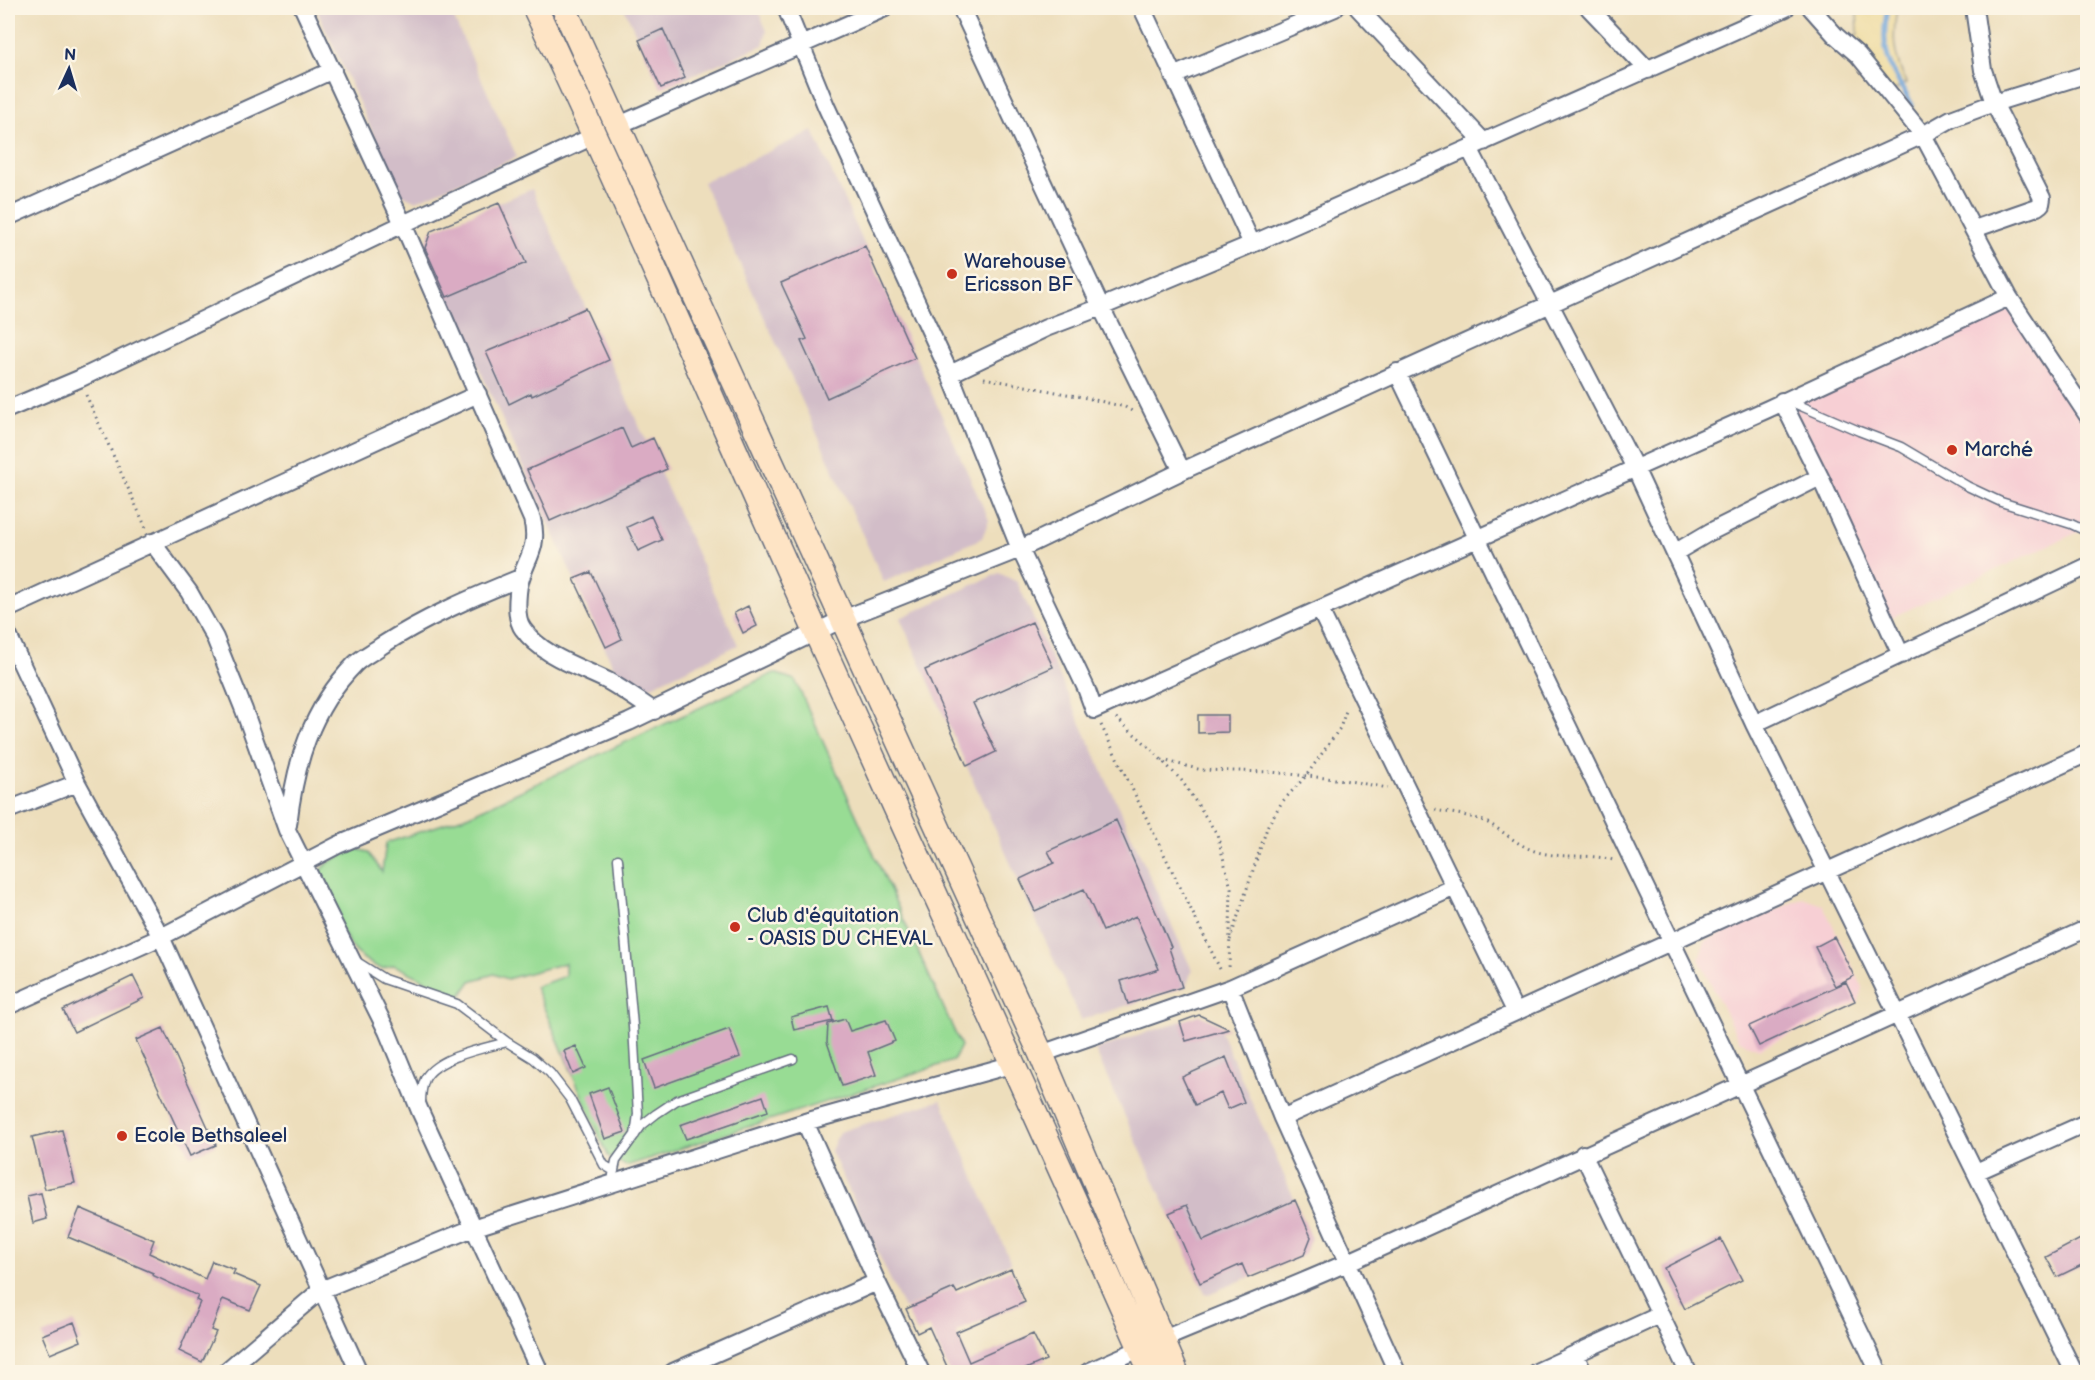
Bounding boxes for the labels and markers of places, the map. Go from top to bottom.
place label: Warehouse Ericsson BF [964,250,1073,297]
marker: Warehouse Ericsson BF [945,267,959,281]
place label: Marché [1964,438,2033,462]
marker: Marché [1945,443,1959,457]
place label: Club d'équitation - OASIS DU CHEVAL [747,904,933,951]
marker: Club d'équitation - OASIS DU CHEVAL [728,920,742,934]
place label: Ecole Bethsaleel [134,1124,287,1148]
marker: Ecole Bethsaleel [115,1129,129,1143]

